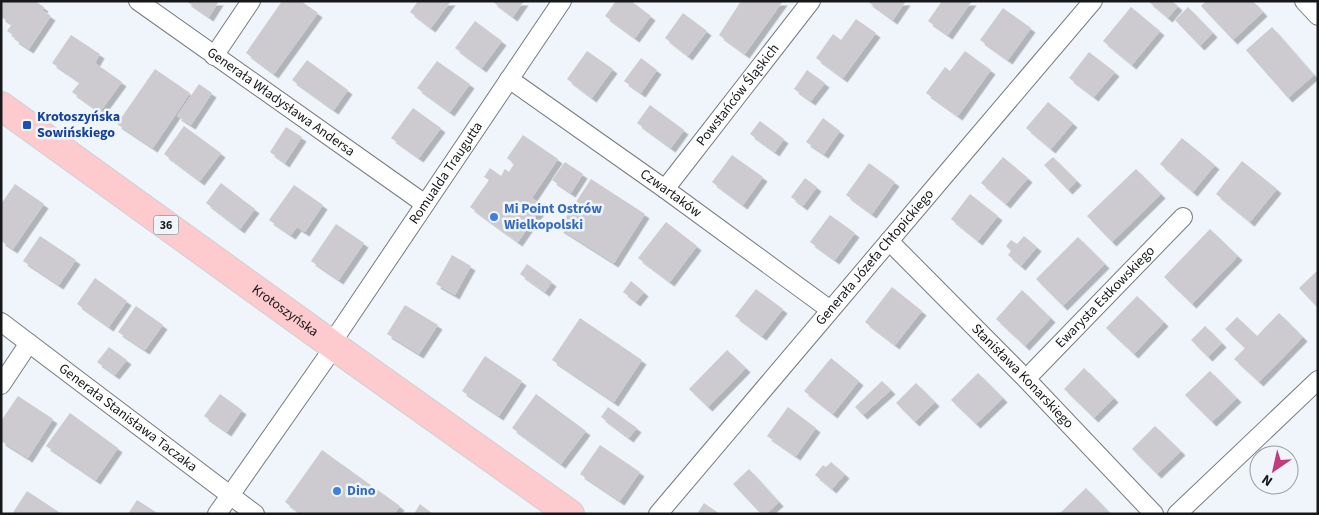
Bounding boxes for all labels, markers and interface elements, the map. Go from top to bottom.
street label: Powstańców Śląskich [692,40,784,150]
street label: Generała Władysława Andersa [203,43,359,161]
place label: Krotoszyńska Sowińskiego [37,107,120,143]
street label: Romualda Traugutta [404,118,488,228]
marker: Krotoszyńska Sowińskiego [21,119,33,131]
street label: Czwartaków [636,164,706,222]
street label: Generała Józefa Chłopickiego [811,185,939,330]
place label: Mi Point Ostrów Wielkopolski [504,199,602,235]
marker: Mi Point Ostrów Wielkopolski [488,211,500,223]
road number: 36 [154,216,178,234]
street label: Ewarysta Estkowskiego [1051,241,1160,353]
street label: Krotoszyńska [247,280,322,342]
street label: Stanisława Konarskiego [967,319,1078,433]
street label: Generała Stanisława Taczaka [54,359,201,477]
north arrow [1249,445,1299,495]
text: N [1258,469,1277,491]
place label: Dino [347,481,376,501]
marker: Dino [331,485,343,497]

